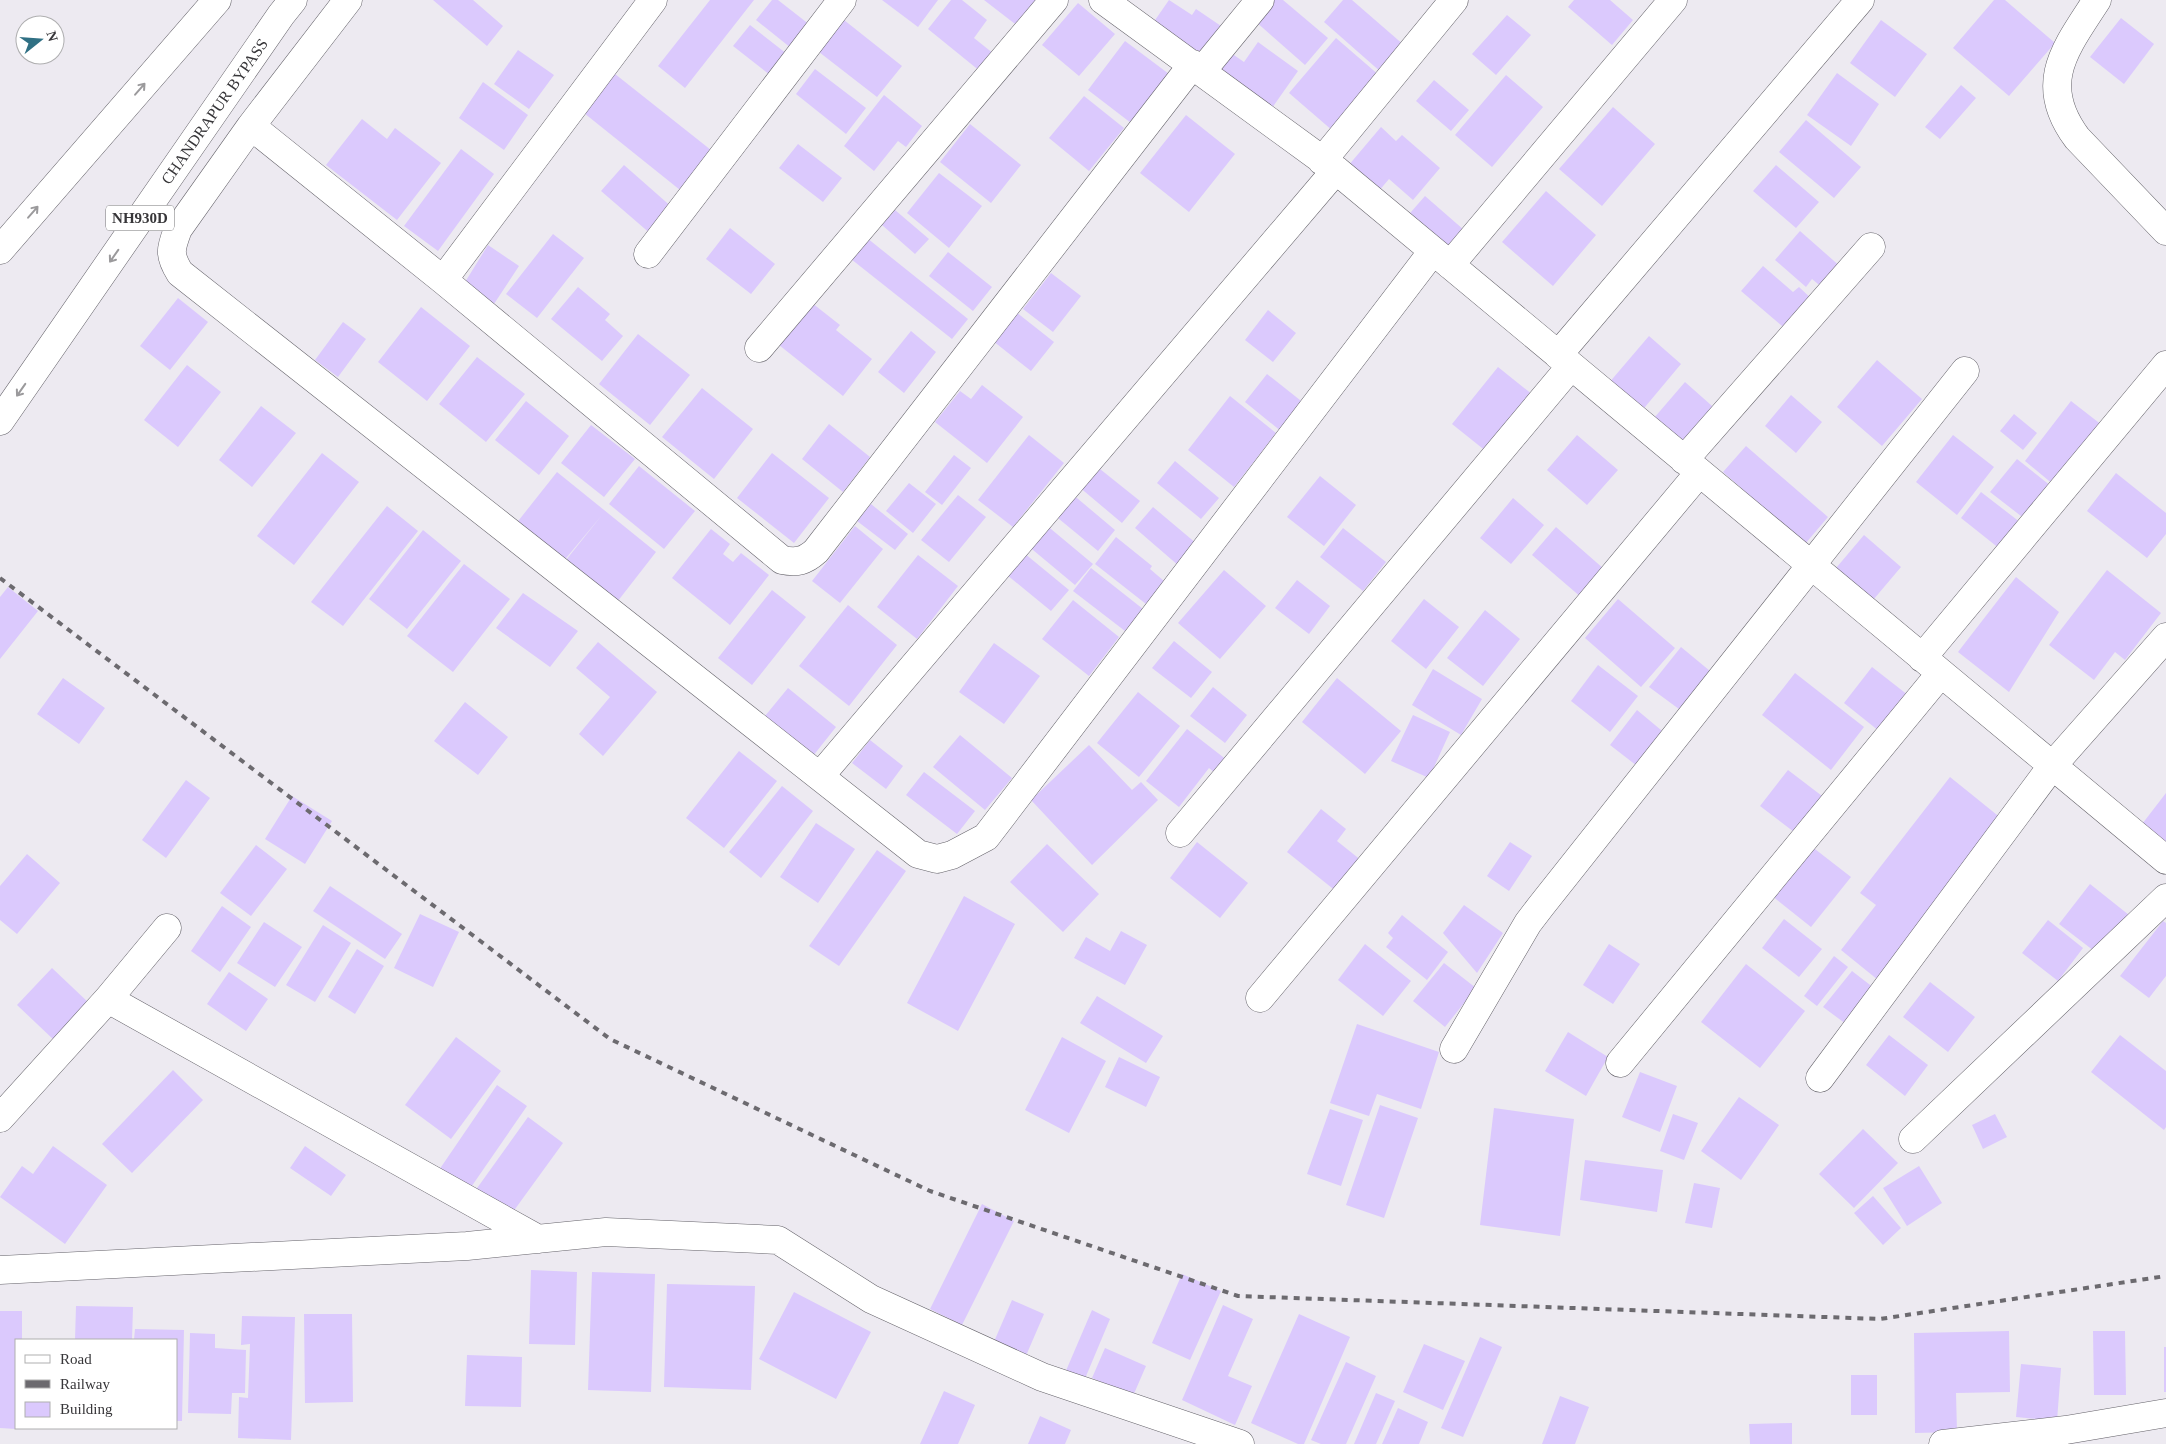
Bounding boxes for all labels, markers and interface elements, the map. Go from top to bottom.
north arrow [15,15,65,65]
text: N [43,29,61,43]
street label: CHANDRAPUR BYPASS [158,35,271,187]
one-way arrow [134,82,146,95]
one-way arrow [28,205,39,218]
road number: NH930D [106,206,174,230]
one-way arrow [109,249,119,263]
one-way arrow [16,383,26,397]
legend [15,1339,178,1429]
text: Road [60,1351,92,1367]
text: Railway [60,1376,110,1392]
text: Building [60,1401,113,1417]

